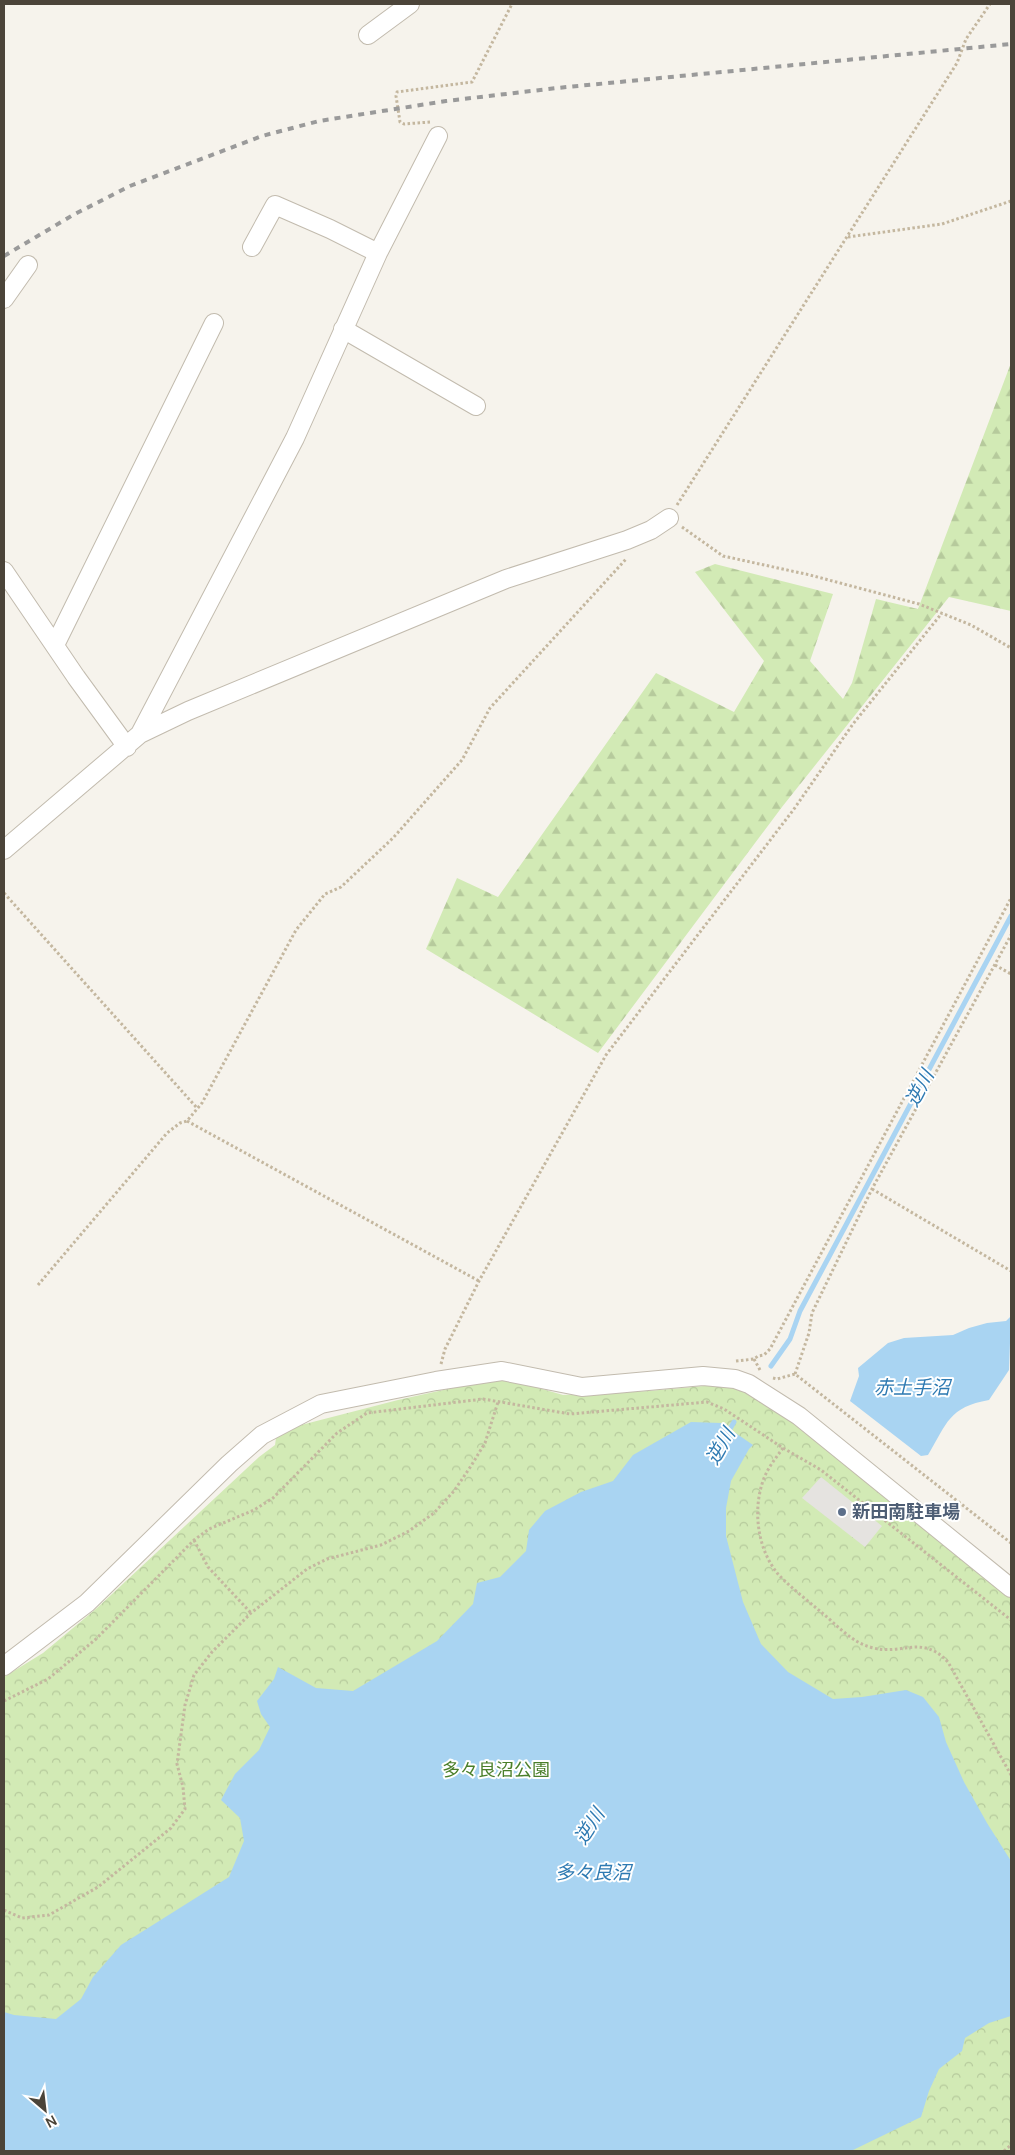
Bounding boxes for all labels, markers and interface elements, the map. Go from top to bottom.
water label: 逆川 [899,1063,940,1111]
water label: 赤土手沼 [874,1374,953,1400]
water label: 逆川 [699,1421,742,1469]
place label: 新田南駐車場 [852,1499,960,1523]
marker: 新田南駐車場 [836,1506,848,1518]
park label: 多々良沼公園 [442,1757,550,1781]
water label: 逆川 [568,1801,611,1849]
water label: 多々良沼 [555,1859,634,1885]
north arrow [20,2085,70,2135]
text: N [42,2111,60,2133]

